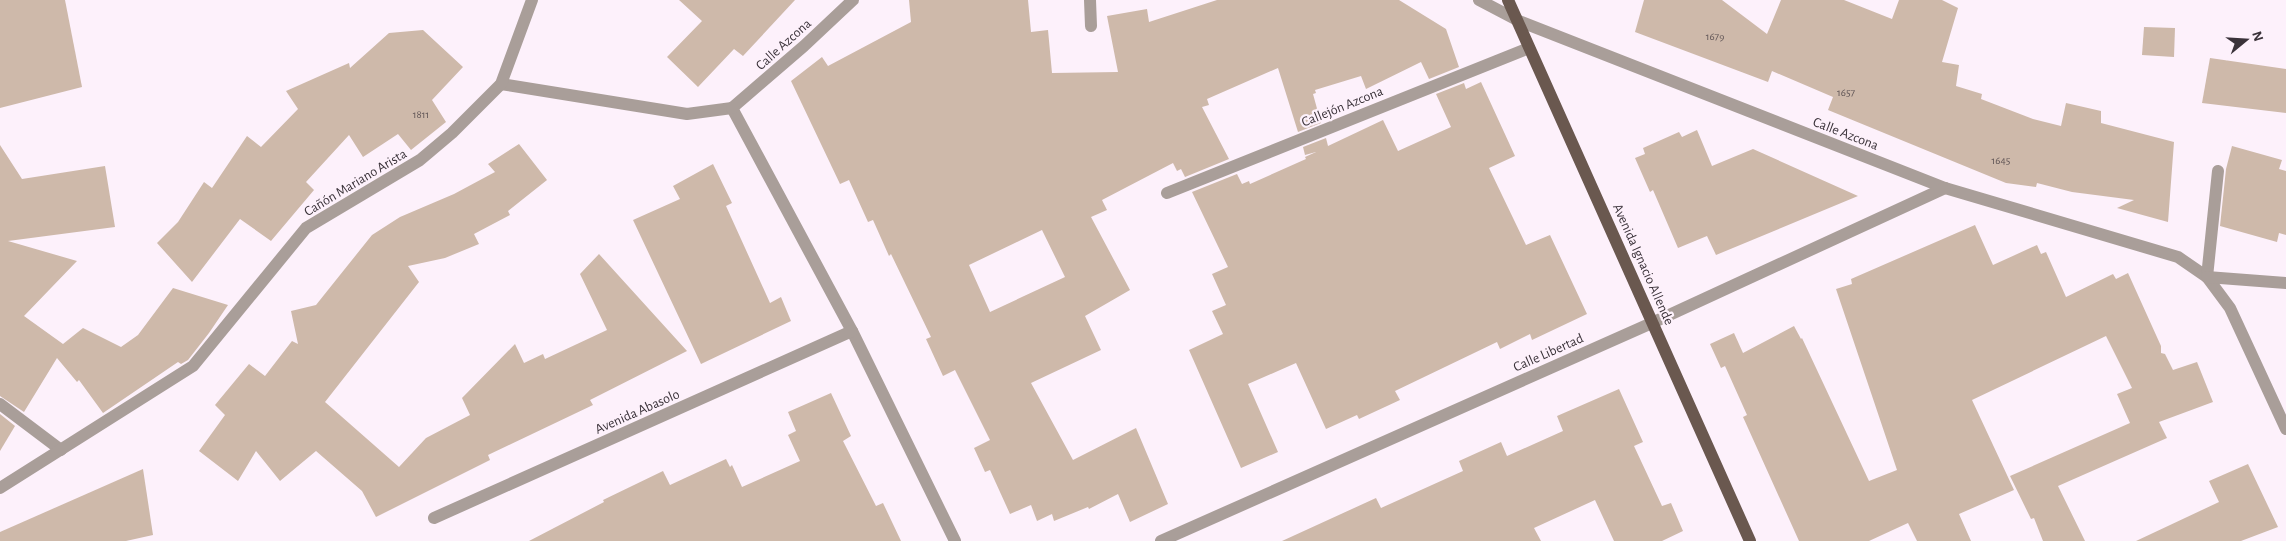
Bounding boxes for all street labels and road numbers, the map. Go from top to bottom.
street label: Calle Azcona [753,16,814,73]
street label: Callejón Azcona [1300,84,1386,130]
street label: Calle Azcona [1811,115,1881,153]
street label: Cañón Mariano Arista [302,146,410,219]
street label: Avenida Ignacio Allende [1610,202,1676,327]
street label: Calle Libertad [1511,331,1586,375]
street label: Avenida Abasolo [593,387,682,437]

